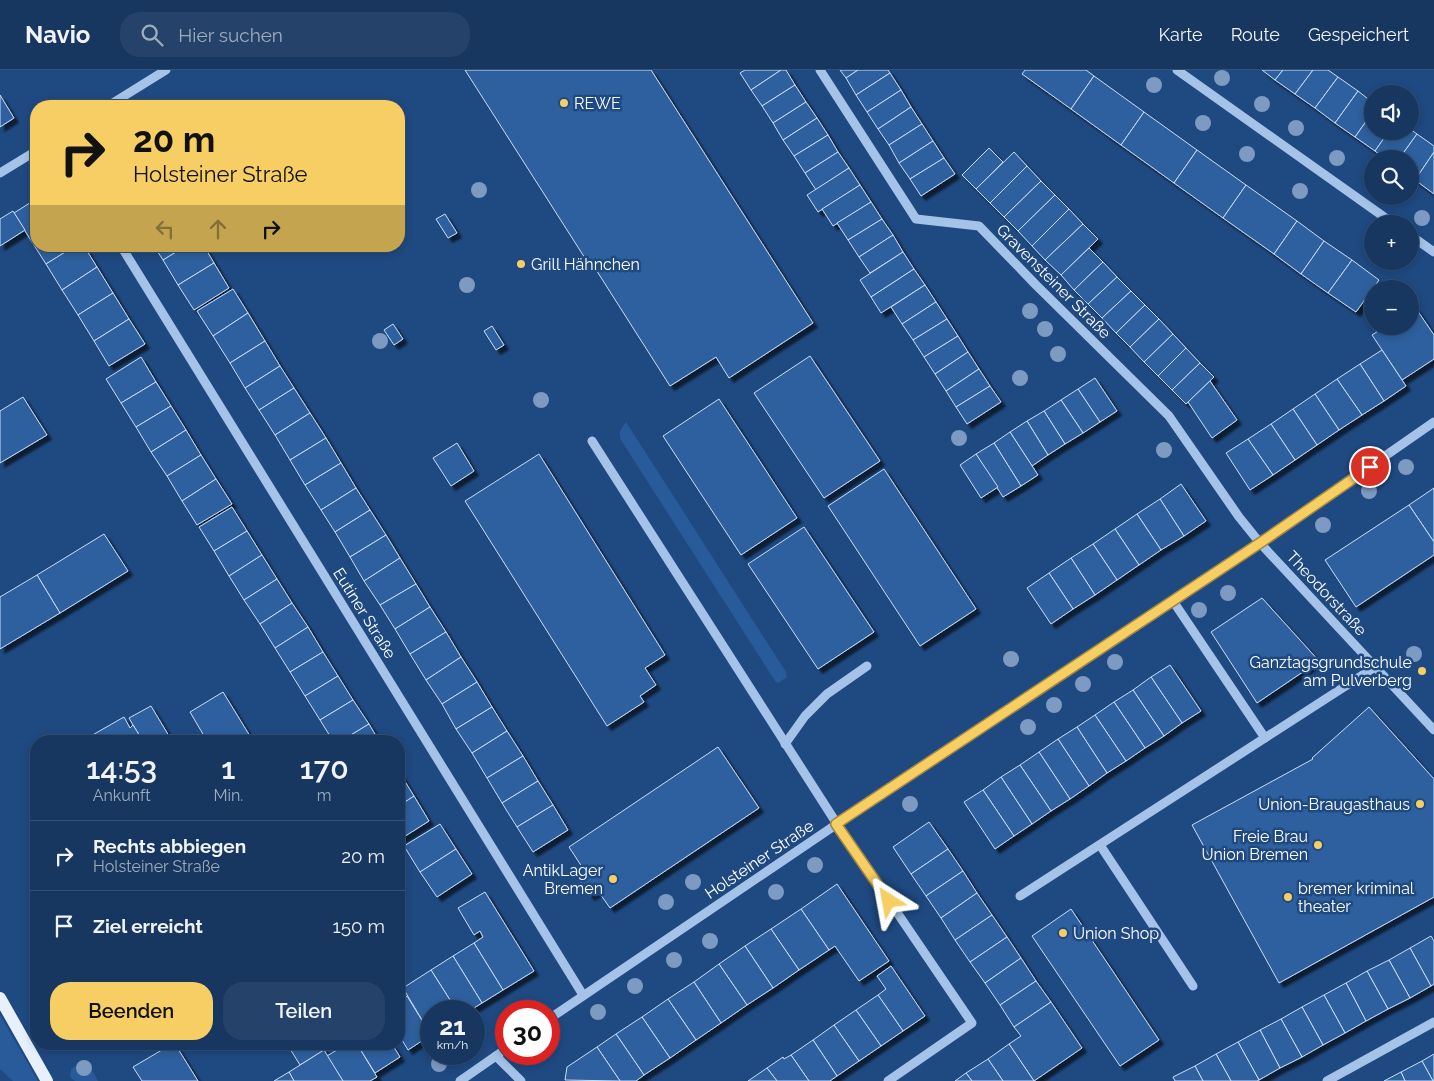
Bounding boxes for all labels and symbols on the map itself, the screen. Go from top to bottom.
place label: REWE [574,94,621,113]
marker: REWE [558,97,570,109]
street label: Gravensteiner Straße [993,220,1115,342]
place label: Grill Hähnchen [531,255,640,274]
marker: Grill Hähnchen [515,258,527,270]
pin [1349,446,1391,488]
street label: Theodorstraße [1283,547,1371,640]
street label: Eutiner Straße [329,564,400,662]
place label: Ganztagsgrundschule am Pulverberg [1250,653,1412,690]
marker: Ganztagsgrundschule am Pulverberg [1416,665,1428,677]
place label: Union-Braugasthaus [1258,795,1410,814]
marker: Union-Braugasthaus [1414,798,1426,810]
street label: Holsteiner Straße [701,816,817,903]
place label: Freie Brau Union Bremen [1201,827,1308,864]
marker: Freie Brau Union Bremen [1312,839,1324,851]
place label: AntikLager Bremen [523,861,603,898]
marker: AntikLager Bremen [607,873,619,885]
position arrow [862,874,914,926]
place label: bremer kriminal theater [1298,879,1415,916]
marker: bremer kriminal theater [1282,891,1294,903]
place label: Union Shop [1073,924,1159,943]
marker: Union Shop [1057,927,1069,939]
speed limit sign: 30 [495,1000,560,1065]

